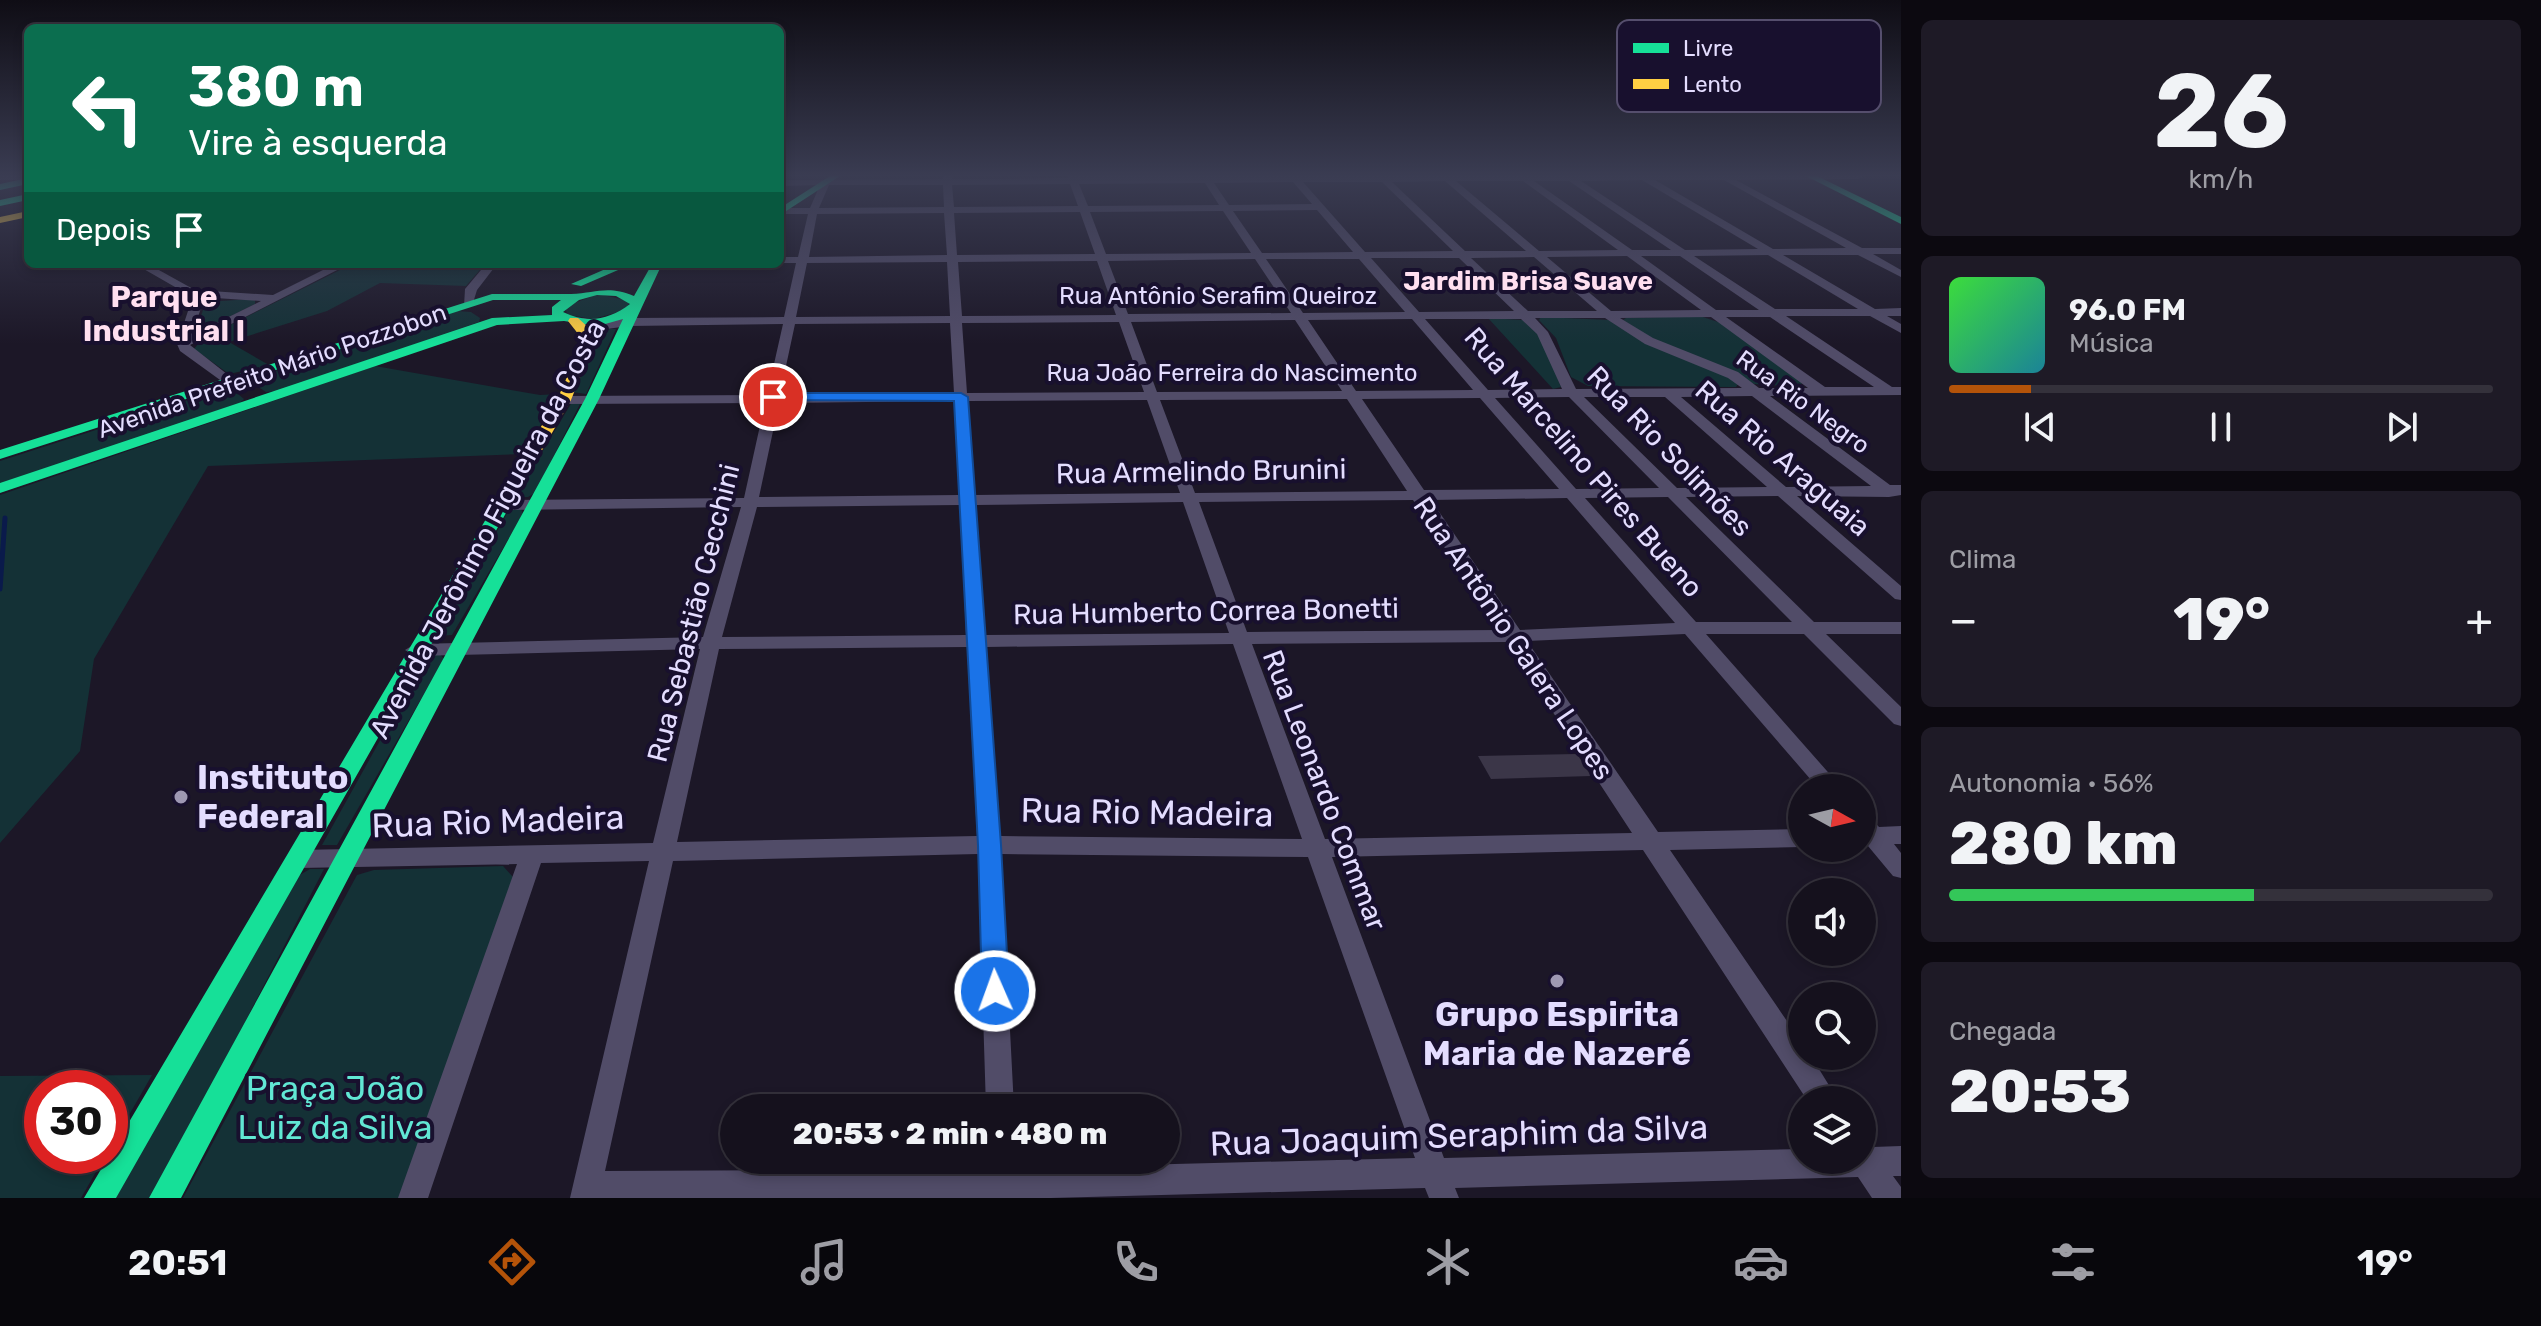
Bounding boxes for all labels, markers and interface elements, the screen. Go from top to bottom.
legend [1617,20,1881,112]
text: Livre [1683,35,1733,62]
text: 26 [2153,50,2289,173]
text: 380 m [188,54,364,120]
icon: left [56,56,160,160]
text: Lento [1683,71,1742,98]
text: Vire à esquerda [188,121,448,164]
text: km/h [2189,164,2253,195]
icon: arrive [167,208,211,252]
text: Depois [56,212,151,248]
district label: Jardim Brisa Suave [1403,266,1653,297]
district label: Parque Industrial I [83,279,245,349]
street label: Rua Antônio Serafim Queiroz [1059,282,1377,310]
text: 96.0 FM [2069,292,2186,328]
street label: Avenida Prefeito Mário Pozzobon [94,298,450,444]
street label: Avenida Jerônimo Figueira da Costa [363,314,612,744]
street label: Rua Marcelino Pires Bueno [1458,321,1710,604]
text: Música [2069,328,2154,359]
street label: Rua Rio Negro [1731,344,1875,460]
street label: Rua João Ferreira do Nascimento [1046,359,1418,387]
street label: Rua Rio Solimões [1580,359,1759,543]
pin [739,363,807,431]
street label: Rua Rio Araguaia [1689,374,1877,543]
icon: arrive [751,375,795,419]
icon: previous [2018,405,2062,449]
icon: pause [2199,405,2243,449]
icon: next [2380,405,2424,449]
street label: Rua Armelindo Brunini [1055,452,1347,491]
street label: Rua Sebastião Cecchini [640,461,746,766]
street label: Rua Antônio Galera Lopes [1407,491,1621,786]
text: Clima [1949,544,2016,575]
text: 19° [2173,584,2270,655]
street label: Rua Humberto Correa Bonetti [1013,592,1399,631]
text: − [1949,594,1978,646]
text: + [2466,594,2493,646]
street label: Rua Leonardo Commar [1256,645,1393,935]
place label: Instituto Federal [197,757,349,837]
text: Autonomia · 56% [1949,768,2154,799]
north arrow [1788,774,1876,862]
map controls [1788,774,1876,1174]
marker: Instituto Federal [172,788,190,806]
street label: Rua Rio Madeira [1020,790,1274,835]
street label: Rua Rio Madeira [371,797,625,846]
text: 280 km [1949,808,2178,879]
button: sound [1788,878,1876,966]
position arrow [953,949,1037,1033]
marker: Grupo Espirita Maria de Nazeré [1548,972,1566,990]
button: search [1788,982,1876,1070]
place label: Grupo Espirita Maria de Nazeré [1423,994,1691,1074]
text: Chegada [1949,1016,2056,1047]
text: 20:53 [1949,1056,2131,1127]
park label: Praça João Luiz da Silva [238,1068,432,1148]
speed limit sign: 30 [24,1070,128,1174]
button: layers [1788,1086,1876,1174]
street label: Rua Joaquim Seraphim da Silva [1209,1106,1709,1165]
text: 20:53 · 2 min · 480 m [793,1116,1107,1152]
icon: directions [484,1234,540,1290]
icon: music [796,1234,852,1290]
icon: phone [1108,1234,1164,1290]
icon: climate [1420,1234,1476,1290]
icon: car [1733,1234,1789,1290]
icon: filters [2045,1234,2101,1290]
text: 20:51 [128,1241,227,1284]
text: 19° [2357,1241,2413,1284]

